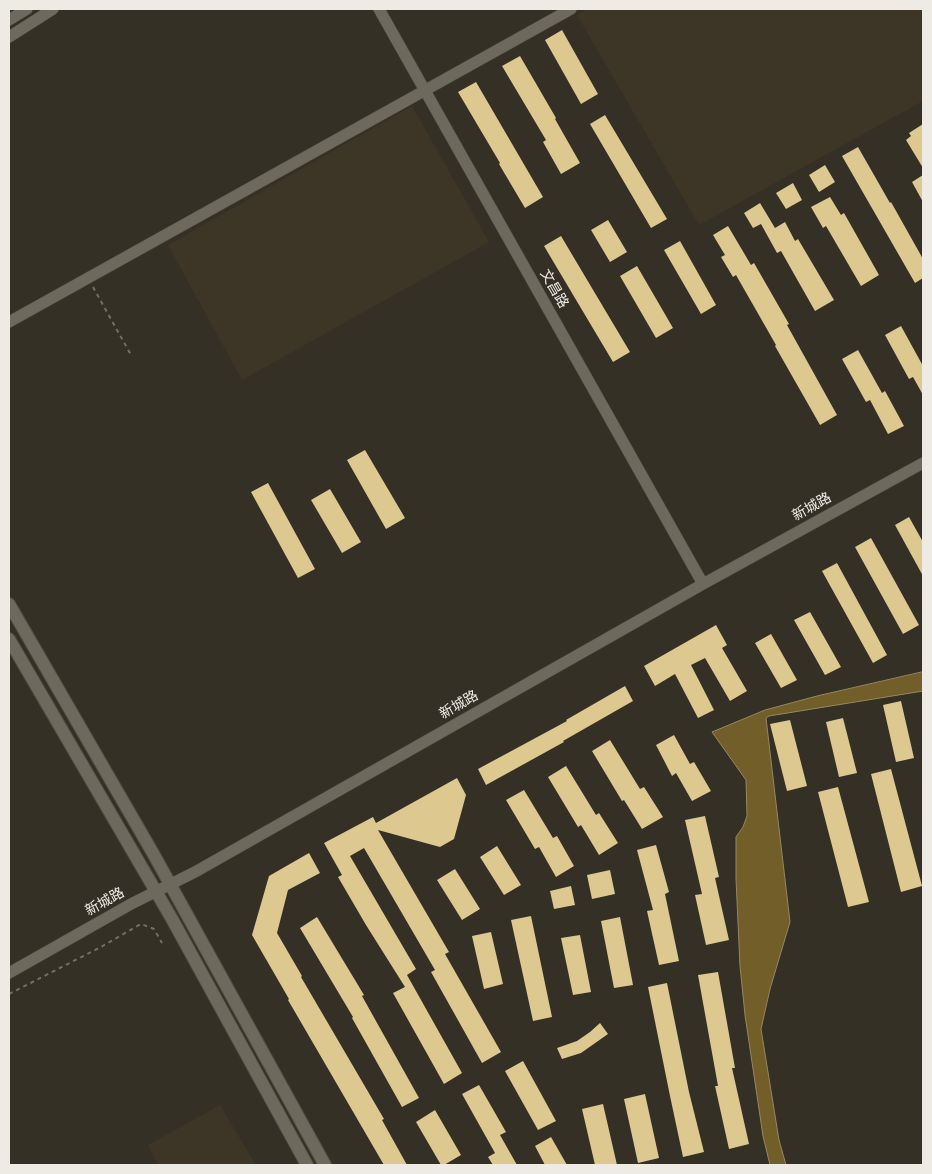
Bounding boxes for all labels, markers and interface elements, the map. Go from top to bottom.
street label: 文昌路 [536,267,572,311]
street label: 新城路 [790,489,834,525]
street label: 新城路 [437,687,481,723]
street label: 新城路 [83,884,127,920]

